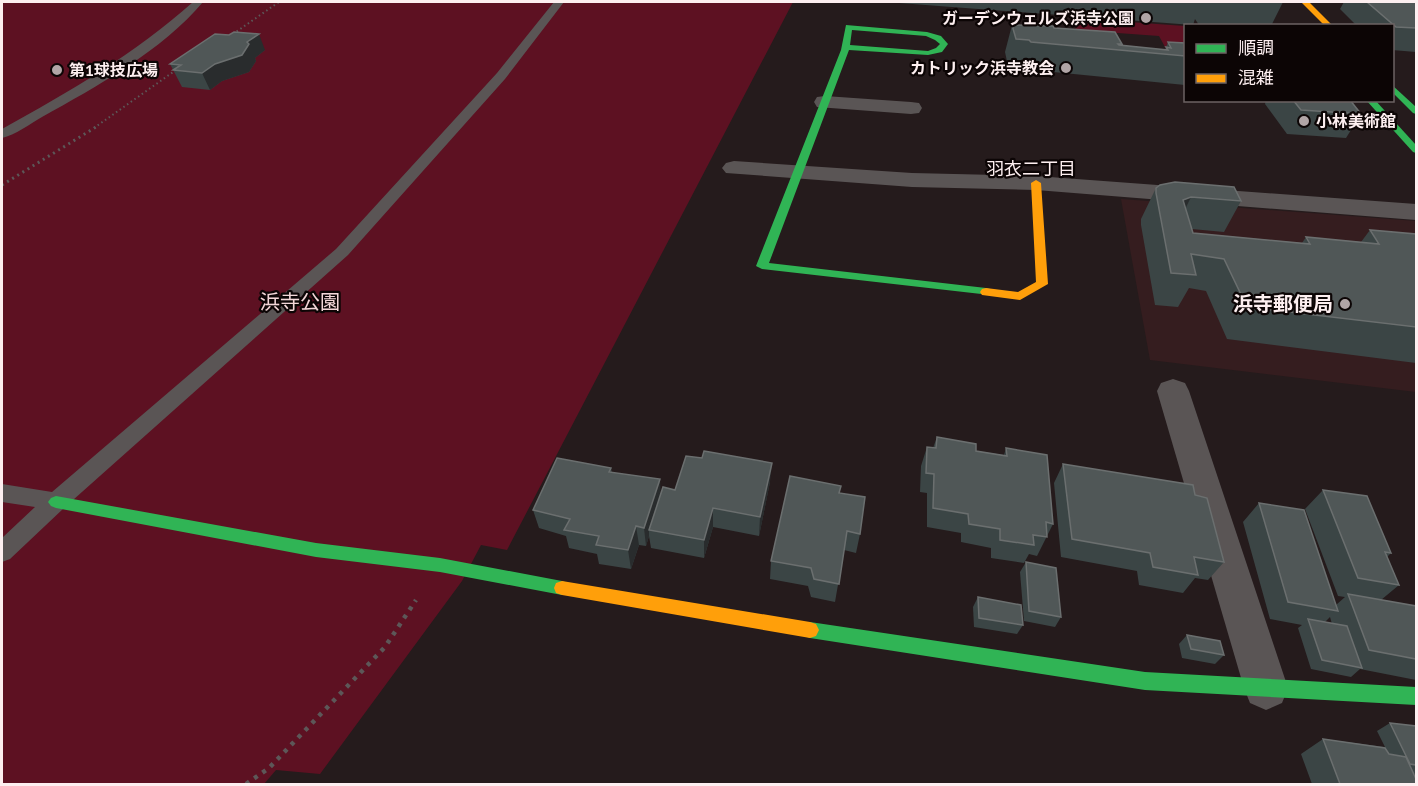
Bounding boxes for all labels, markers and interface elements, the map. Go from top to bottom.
place label: ガーデンウェルズ浜寺公園 [942,8,1134,28]
marker: ガーデンウェルズ浜寺公園 [1139,11,1153,25]
legend [1184,24,1394,102]
text: 順調 [1238,36,1274,59]
place label: カトリック浜寺教会 [910,58,1054,78]
place label: 第1球技広場 [69,60,158,80]
marker: カトリック浜寺教会 [1059,61,1073,75]
marker: 第1球技広場 [50,63,64,77]
text: 混雑 [1238,66,1274,89]
place label: 小林美術館 [1316,111,1396,131]
marker: 小林美術館 [1297,114,1311,128]
district label: 羽衣二丁目 [986,157,1076,180]
park label: 浜寺公園 [260,289,340,315]
place label: 浜寺郵便局 [1233,291,1333,317]
marker: 浜寺郵便局 [1338,297,1352,311]

